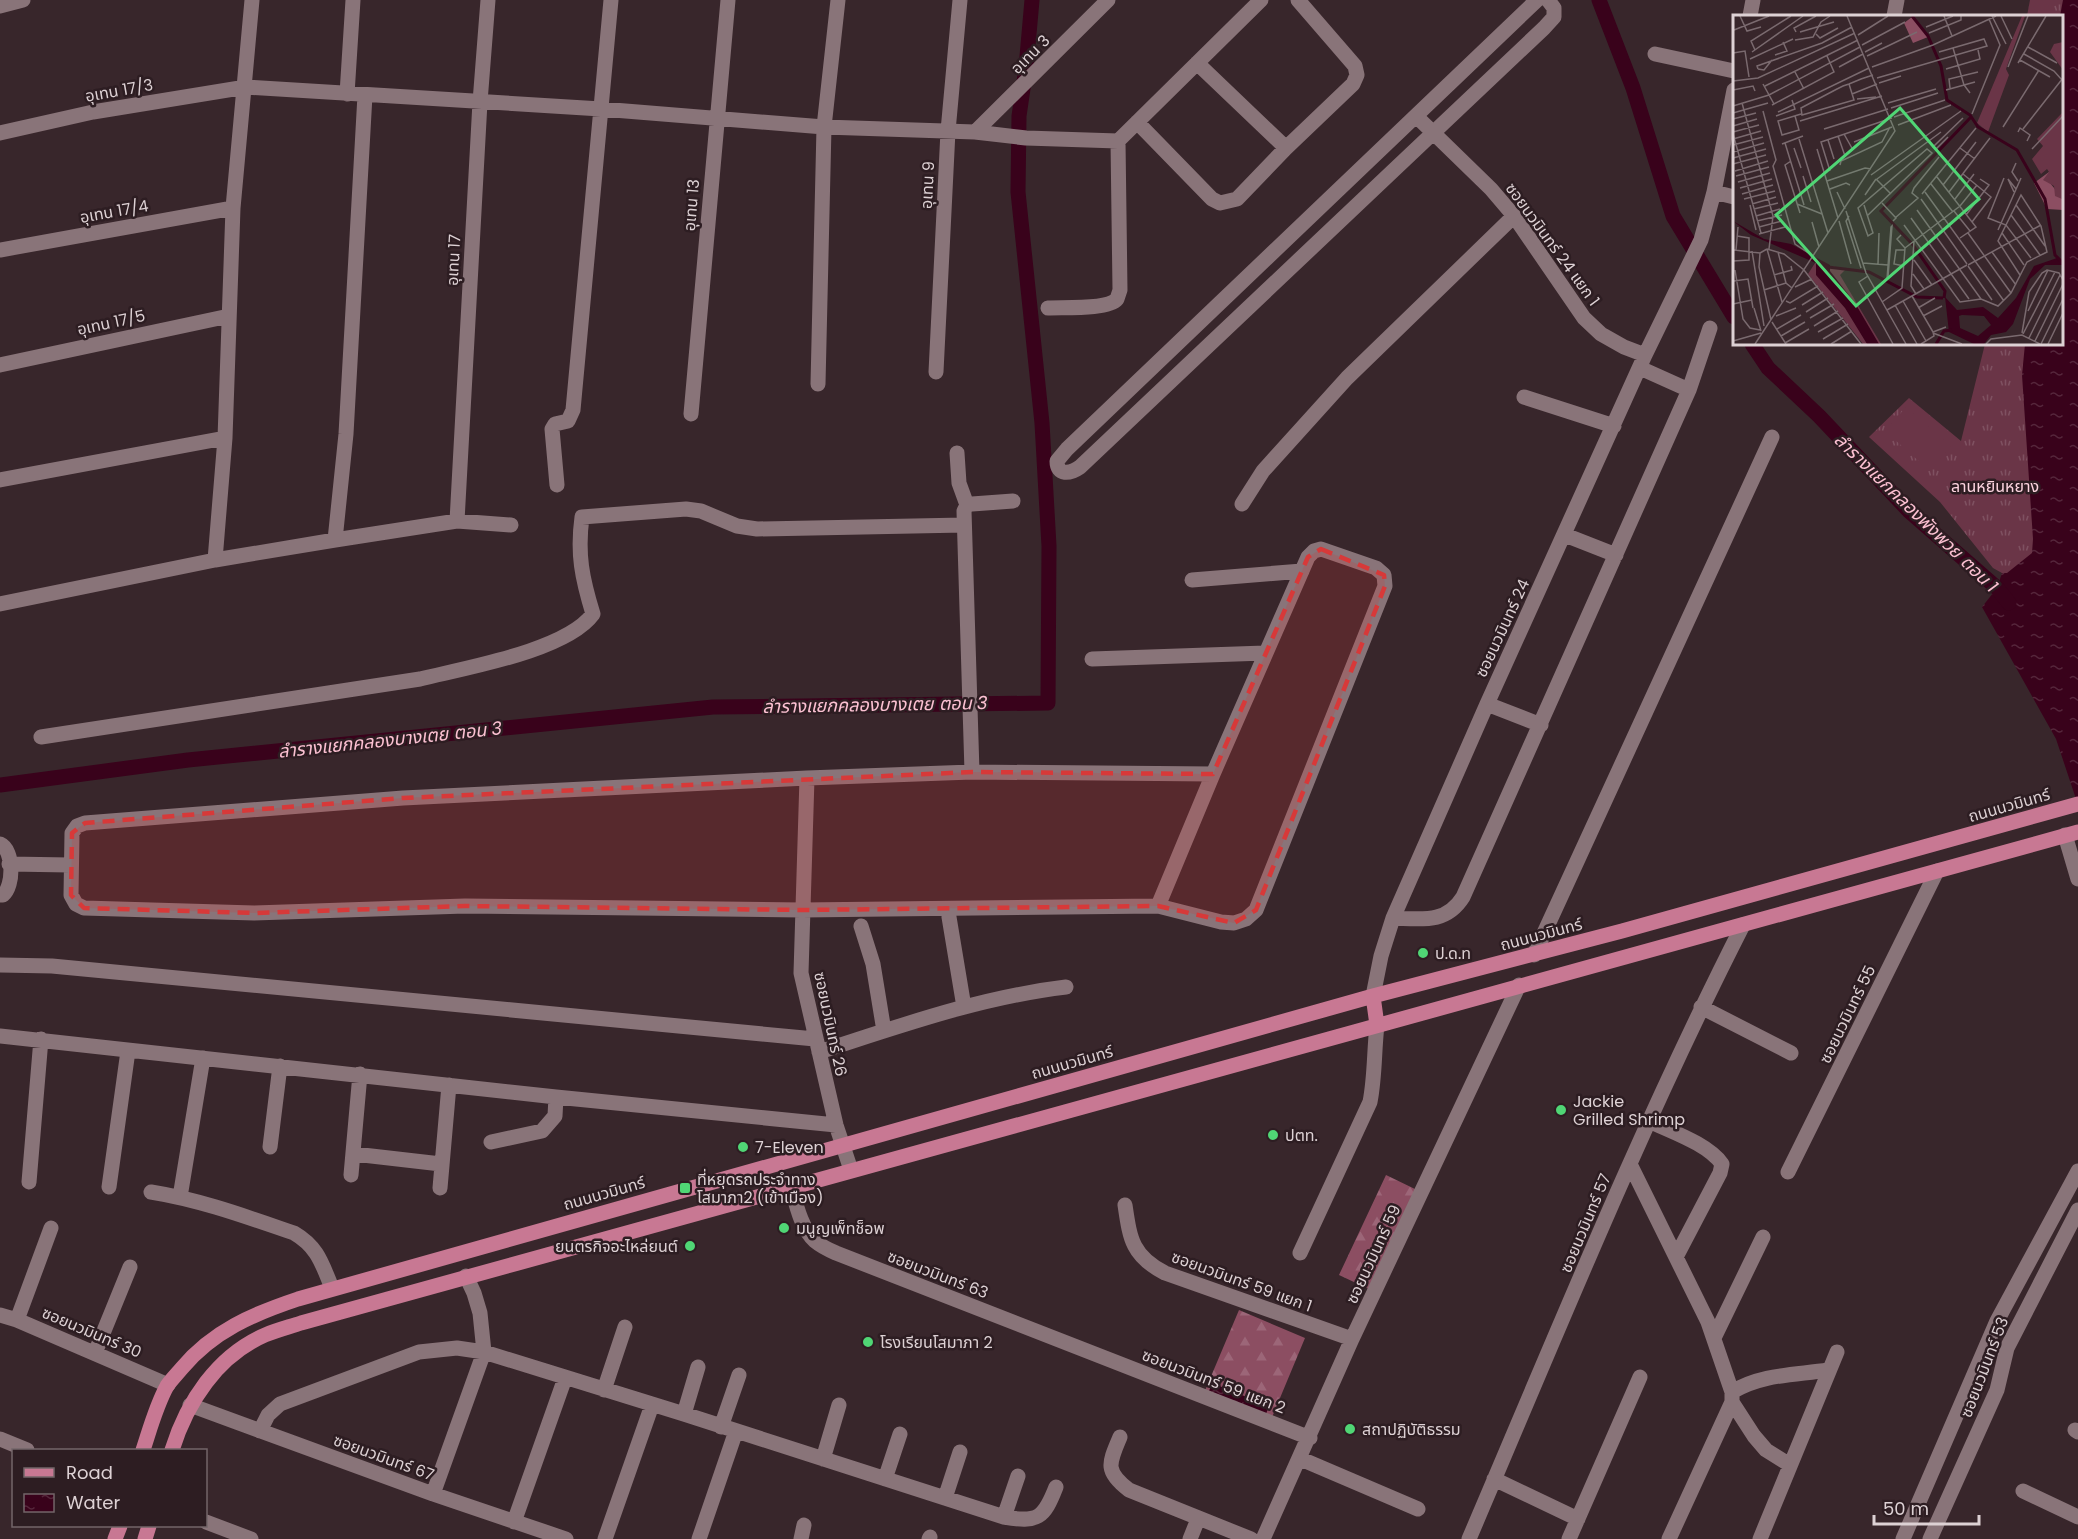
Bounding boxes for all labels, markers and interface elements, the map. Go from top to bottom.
inset map [1733,15,2063,345]
street label: อุเทน 3 [1006,30,1055,79]
street label: อุเทน 17/3 [83,73,155,108]
street label: อุเทน 9 [915,161,940,210]
street label: อุเทน 13 [678,178,705,232]
street label: ซอยนวมินทร์ 24 แยก 1 [1500,178,1605,311]
street label: อุเทน 17/4 [78,194,150,229]
street label: อุเทน 17 [441,233,466,286]
street label: อุเทน 17/5 [75,304,147,341]
water label: ลำรางแยกคลองพังพวย ตอน 1 [1829,427,2004,598]
park label: ลานหยินหยาง [1951,475,2039,498]
street label: ซอยนวมินทร์ 24 [1470,575,1535,681]
water label: ลำรางแยกคลองบางเตย ตอน 3 [762,690,988,719]
water label: ลำรางแยกคลองบางเตย ตอน 3 [277,715,504,764]
street label: ถนนนวมินทร์ [1966,783,2053,828]
street label: ถนนนวมินทร์ [1498,912,1585,956]
place label: ป.ด.ท [1435,942,1471,965]
marker: ป.ด.ท [1416,946,1430,960]
street label: ซอยนวมินทร์ 55 [1814,961,1881,1067]
street label: ซอยนวมินทร์ 26 [808,970,853,1078]
street label: ถนนนวมินทร์ [1029,1040,1116,1085]
place label: Jackie Grilled Shrimp [1573,1090,1685,1131]
marker: Jackie Grilled Shrimp [1554,1103,1568,1117]
place label: ปตท. [1285,1124,1318,1147]
marker: ปตท. [1266,1128,1280,1142]
place label: 7-Eleven [755,1136,824,1159]
marker: 7-Eleven [736,1140,750,1154]
place label: ที่หยุดรถประจำทาง โสมาภา2 (เข้าเมือง) [697,1168,823,1209]
street label: ซอยนวมินทร์ 57 [1554,1170,1617,1276]
street label: ถนนนวมินทร์ [561,1171,648,1216]
marker: ที่หยุดรถประจำทาง โสมาภา2 (เข้าเมือง) [678,1181,692,1195]
street label: ซอยนวมินทร์ 59 [1340,1201,1406,1307]
place label: มนูญเพ็ทช็อพ [796,1217,885,1240]
marker: มนูญเพ็ทช็อพ [777,1221,791,1235]
place label: ยนตรกิจอะไหล่ยนต์ [555,1235,678,1258]
marker: ยนตรกิจอะไหล่ยนต์ [683,1239,697,1253]
street label: ซอยนวมินทร์ 63 [884,1245,992,1304]
street label: ซอยนวมินทร์ 59 แยก 1 [1168,1245,1315,1318]
street label: ซอยนวมินทร์ 30 [38,1301,145,1364]
street label: ซอยนวมินทร์ 53 [1955,1313,2014,1421]
place label: โรงเรียนโสมาภา 2 [880,1331,993,1354]
marker: โรงเรียนโสมาภา 2 [861,1335,875,1349]
street label: ซอยนวมินทร์ 59 แยก 2 [1139,1343,1289,1419]
place label: สถาปฏิบัติธรรม [1362,1418,1461,1441]
marker: สถาปฏิบัติธรรม [1343,1422,1357,1436]
street label: ซอยนวมินทร์ 67 [330,1429,438,1486]
legend [12,1449,207,1527]
text: Road [66,1460,113,1485]
scale bar [1874,1488,1979,1526]
text: Water [66,1490,120,1515]
text: 50 m [1883,1496,1929,1521]

